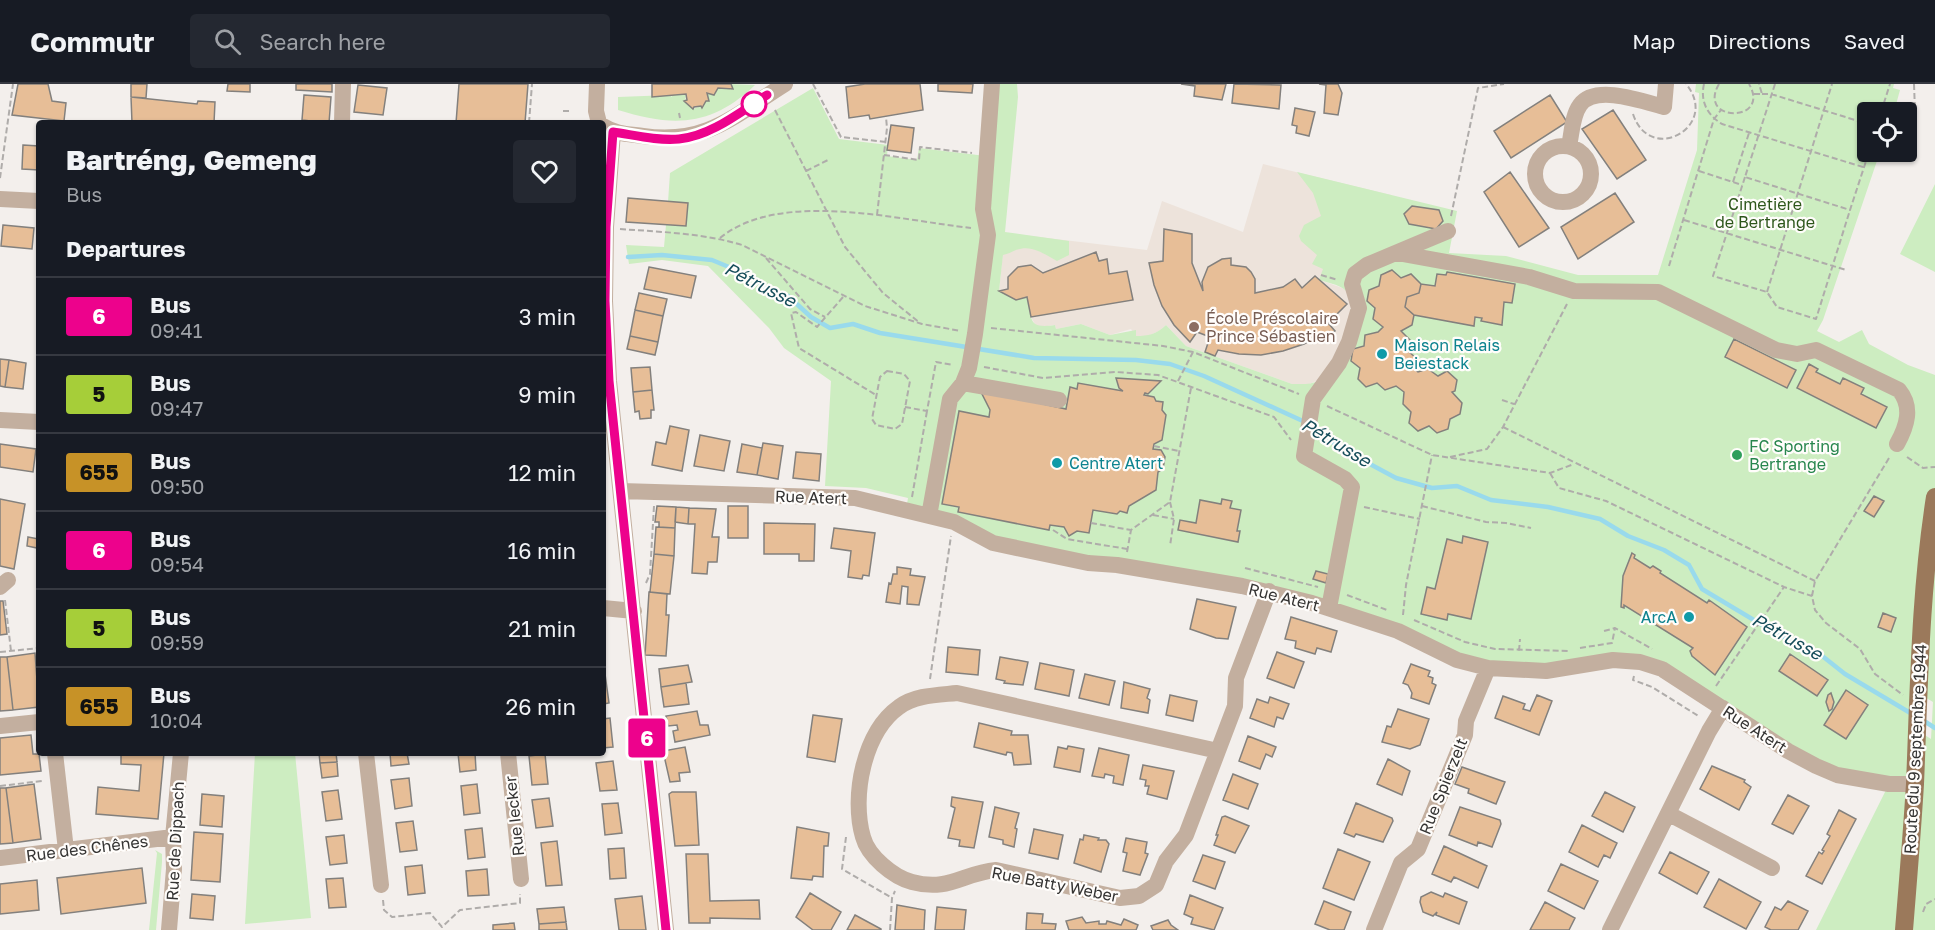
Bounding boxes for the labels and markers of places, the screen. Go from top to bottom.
unlabelled marker [741,91,767,117]
place label: École Préscolaire Prince Sébastien [1206,308,1339,346]
marker: École Préscolaire Prince Sébastien [1187,320,1201,334]
place label: Maison Relais Beiestack [1394,335,1500,373]
marker: Maison Relais Beiestack [1375,347,1389,361]
place label: FC Sporting Bertrange [1749,436,1840,474]
marker: FC Sporting Bertrange [1730,448,1744,462]
place label: Centre Atert [1069,453,1163,473]
marker: Centre Atert [1050,456,1064,470]
place label: ArcA [1641,607,1677,627]
marker: ArcA [1682,610,1696,624]

